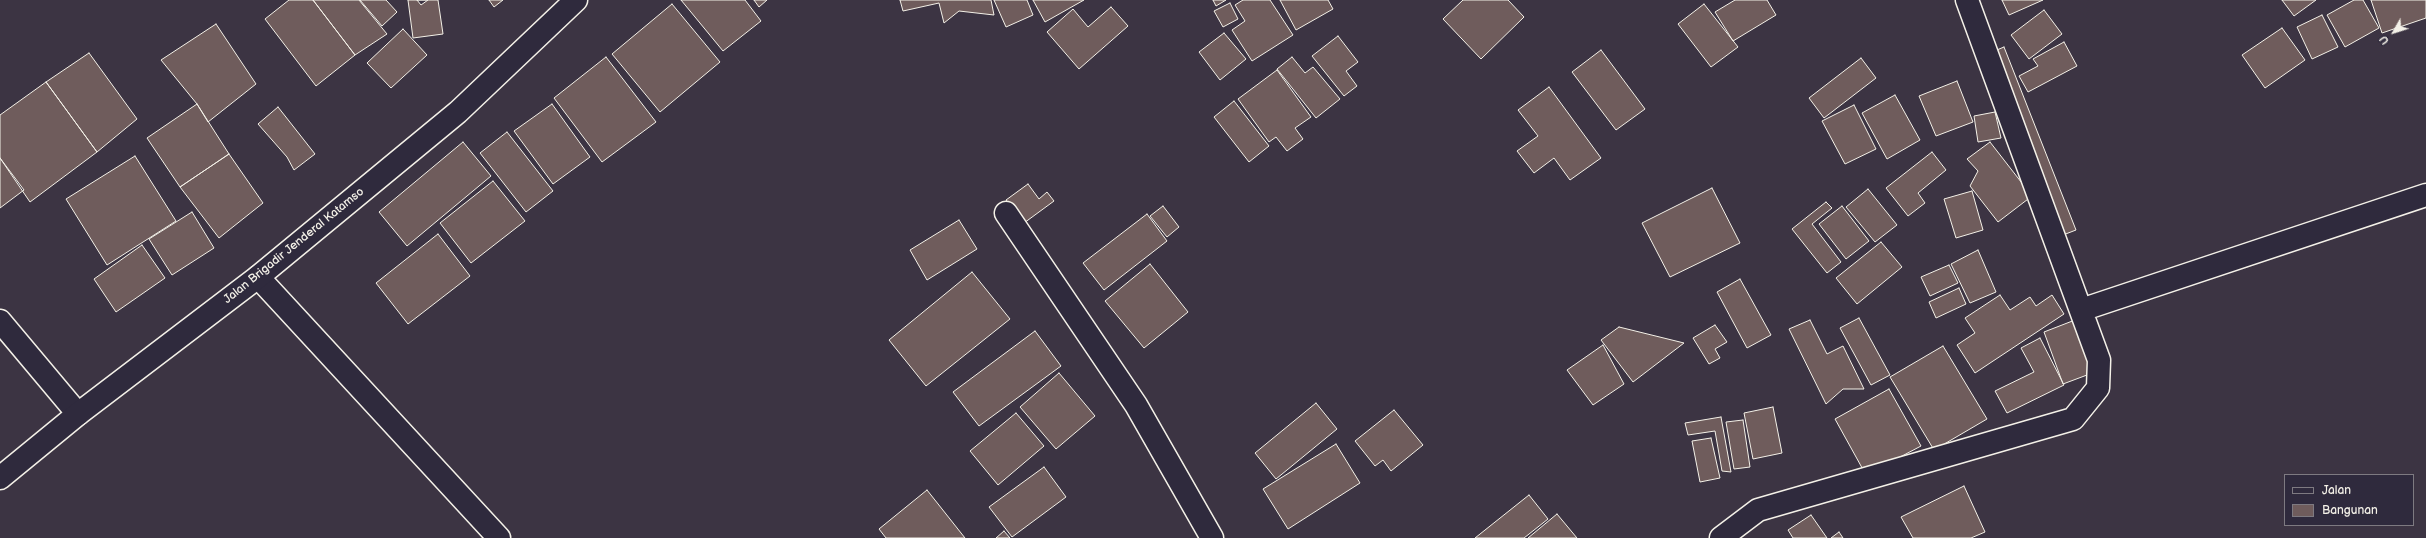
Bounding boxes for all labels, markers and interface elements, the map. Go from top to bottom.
north arrow [2374,12,2414,52]
text: U [2377,33,2392,47]
street label: Jalan Brigadir Jenderal Katamso [221,185,367,307]
legend [2284,474,2414,526]
text: Jalan [2322,483,2351,498]
text: Bangunan [2322,503,2378,518]

